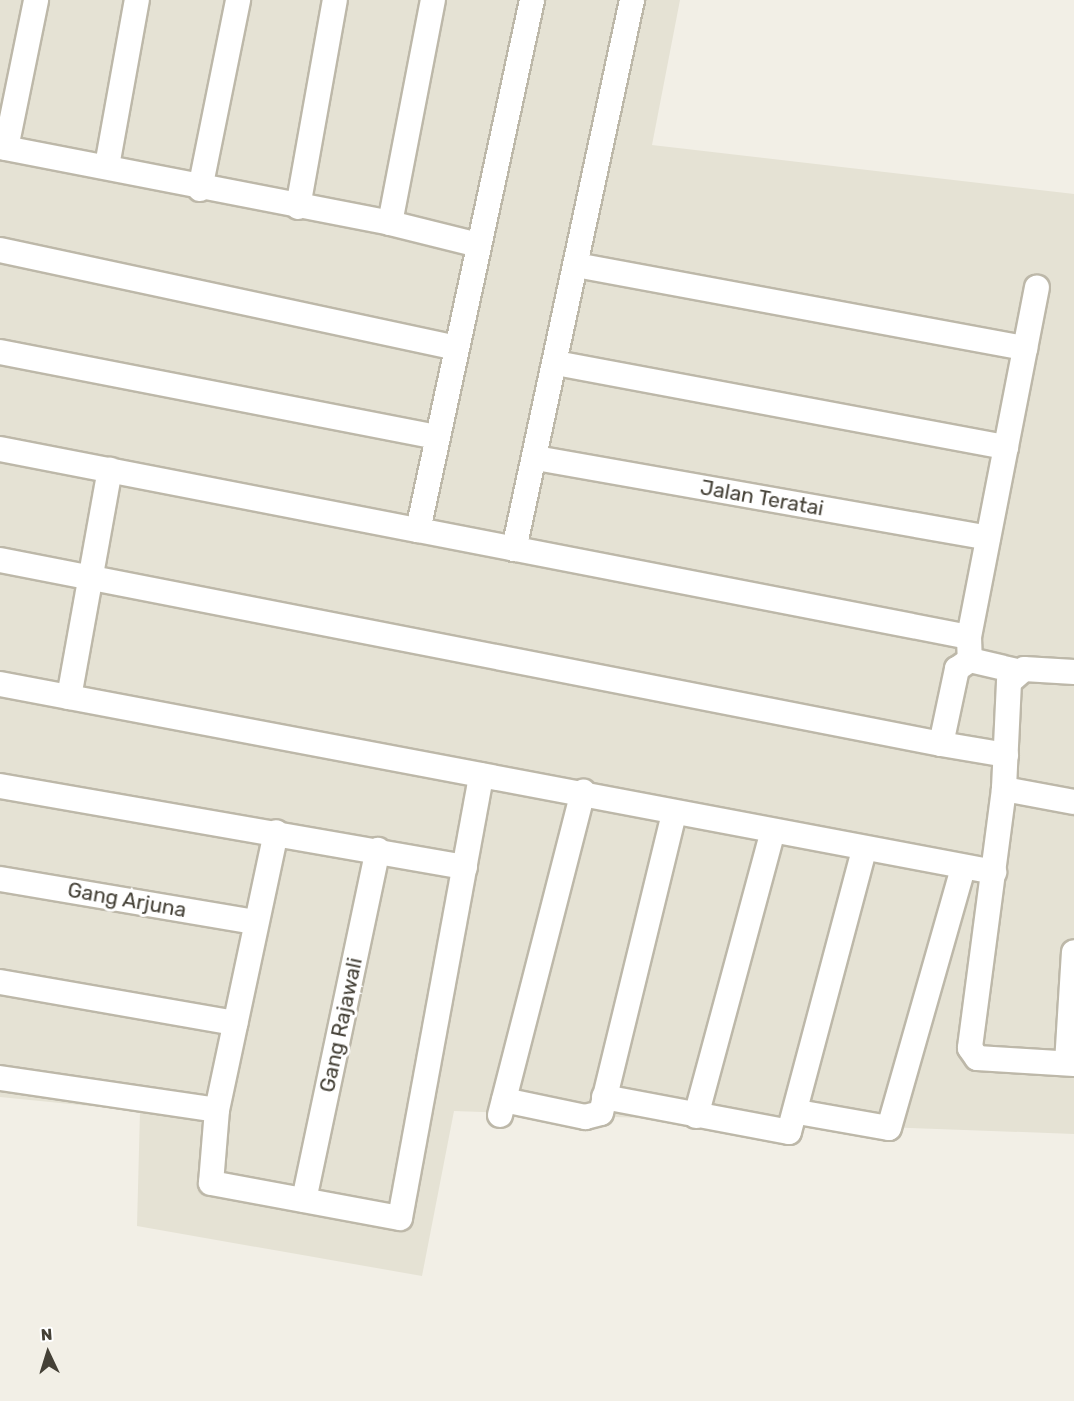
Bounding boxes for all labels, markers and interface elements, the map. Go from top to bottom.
street label: Jalan Teratai [698,475,826,521]
street label: Gang Arjuna [65,877,189,923]
street label: Gang Rajawali [314,955,368,1095]
north arrow [18,1323,78,1383]
text: N [40,1325,53,1344]

